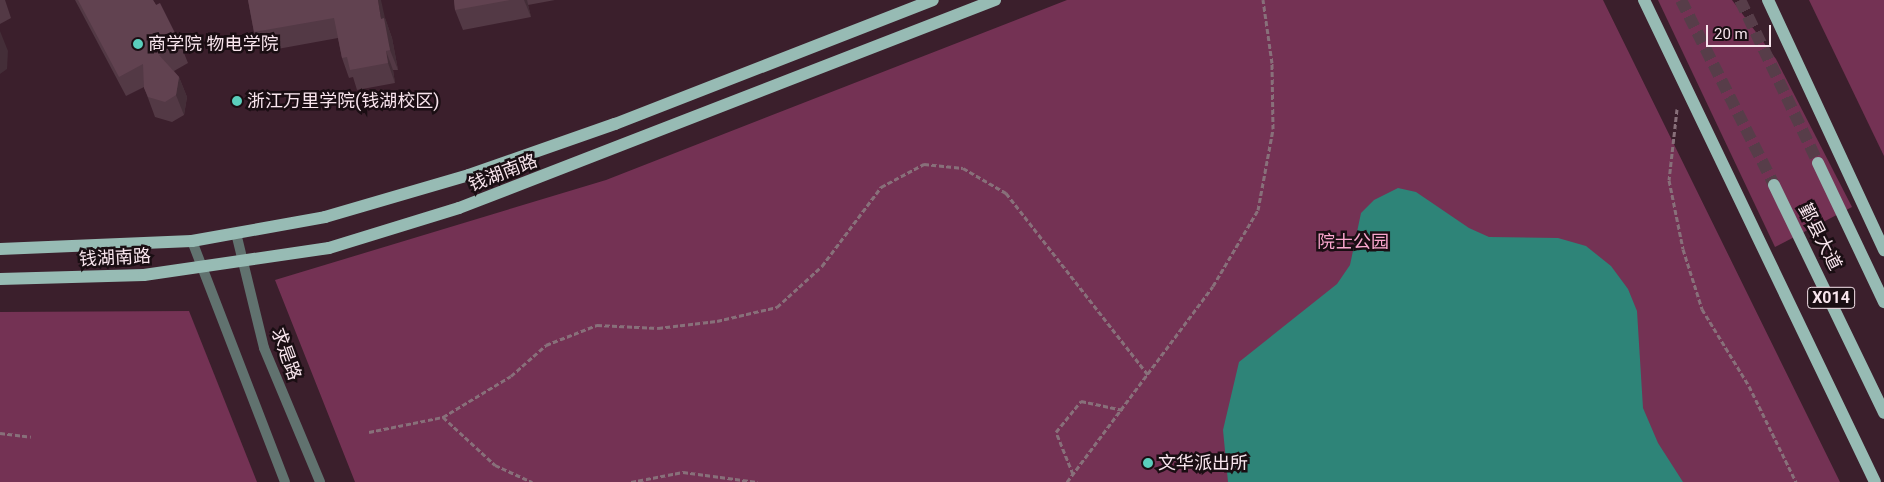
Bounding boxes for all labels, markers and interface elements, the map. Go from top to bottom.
scale bar [1709,15,1774,47]
text: 20 m [1714,25,1748,43]
place label: 商学院 物电学院 [148,33,278,55]
marker: 商学院 物电学院 [132,38,144,50]
place label: 浙江万里学院(钱湖校区) [247,90,439,112]
marker: 浙江万里学院(钱湖校区) [231,95,243,107]
street label: 钱湖南路 [466,150,540,196]
street label: 鄞县大道 [1794,200,1846,274]
park label: 院士公园 [1317,231,1389,253]
street label: 钱湖南路 [78,245,152,271]
road number: X014 [1806,284,1856,312]
street label: 求是路 [267,325,305,383]
place label: 文华派出所 [1158,452,1248,474]
marker: 文华派出所 [1142,457,1154,469]

